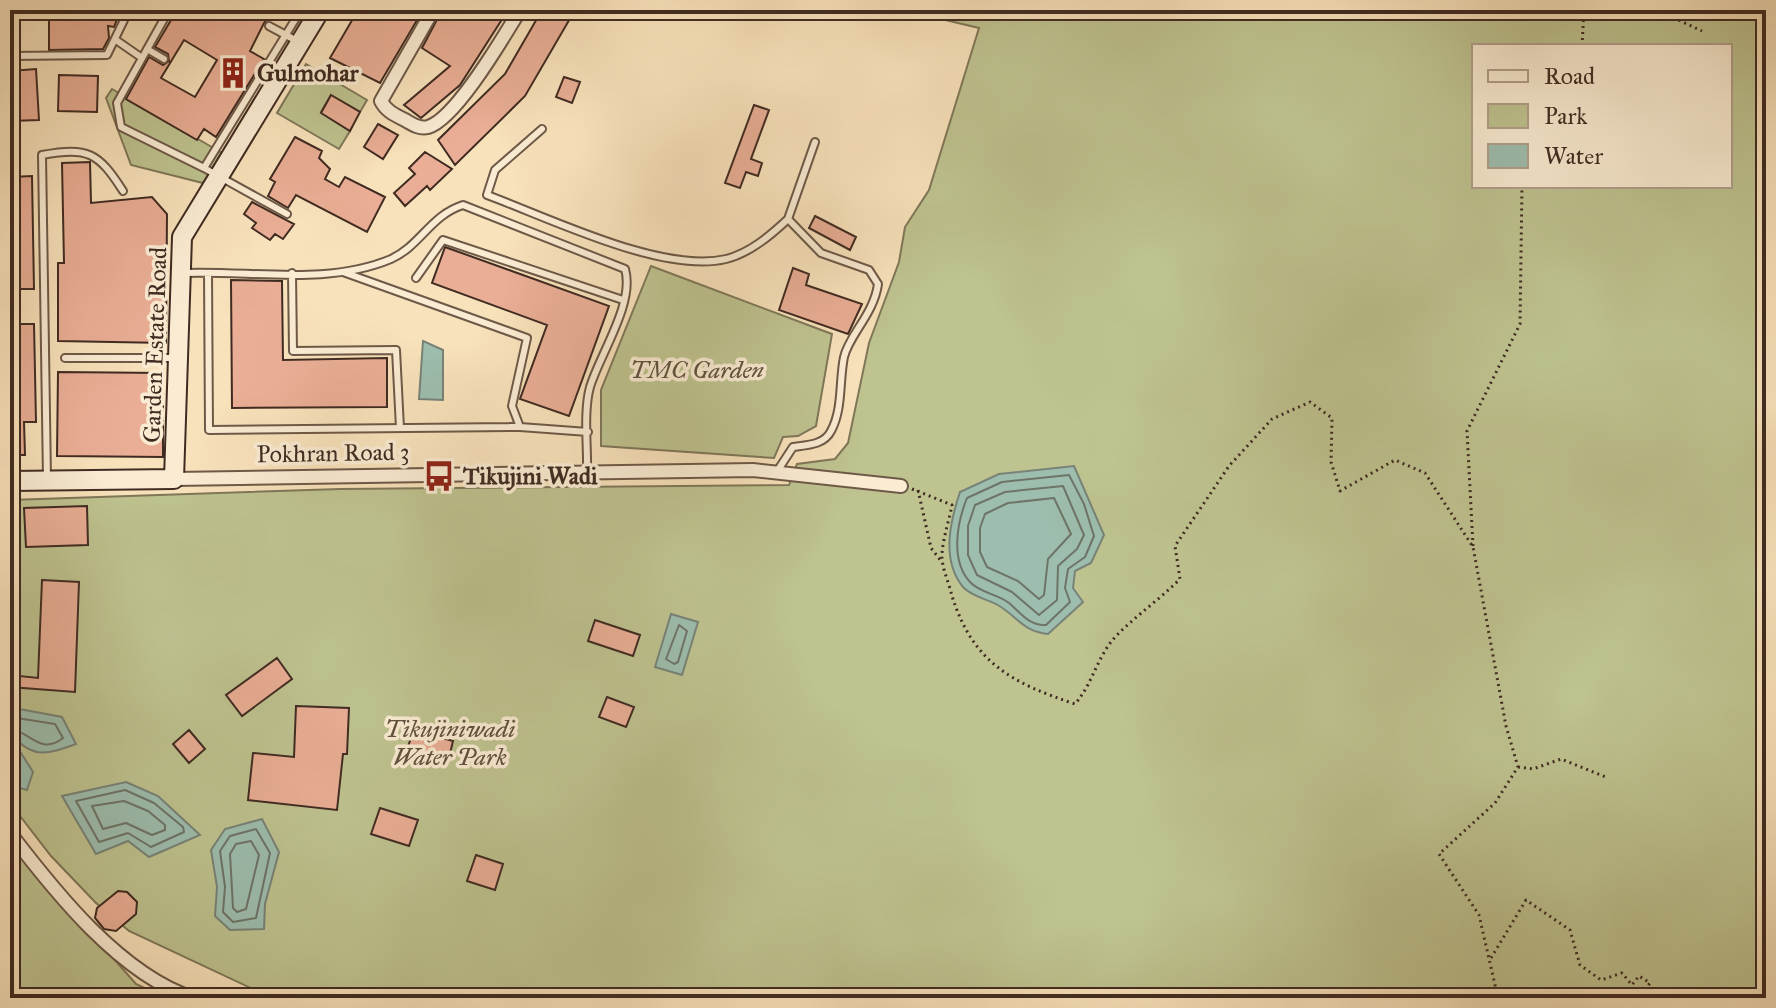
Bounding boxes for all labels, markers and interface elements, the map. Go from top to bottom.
legend [1472,44,1732,188]
building icon: Gulmohar [216,56,250,90]
place label: Gulmohar [257,58,360,88]
text: Road [1544,61,1595,91]
text: Park [1544,101,1588,131]
text: Water [1544,141,1603,171]
street label: Garden Estate Road [137,246,173,444]
park label: TMC Garden [630,355,764,385]
street label: Pokhran Road 3 [256,437,410,469]
bus stop icon: Tikujini Wadi [422,459,456,493]
place label: Tikujini Wadi [462,461,598,491]
park label: Tikujiniwadi Water Park [385,714,515,772]

